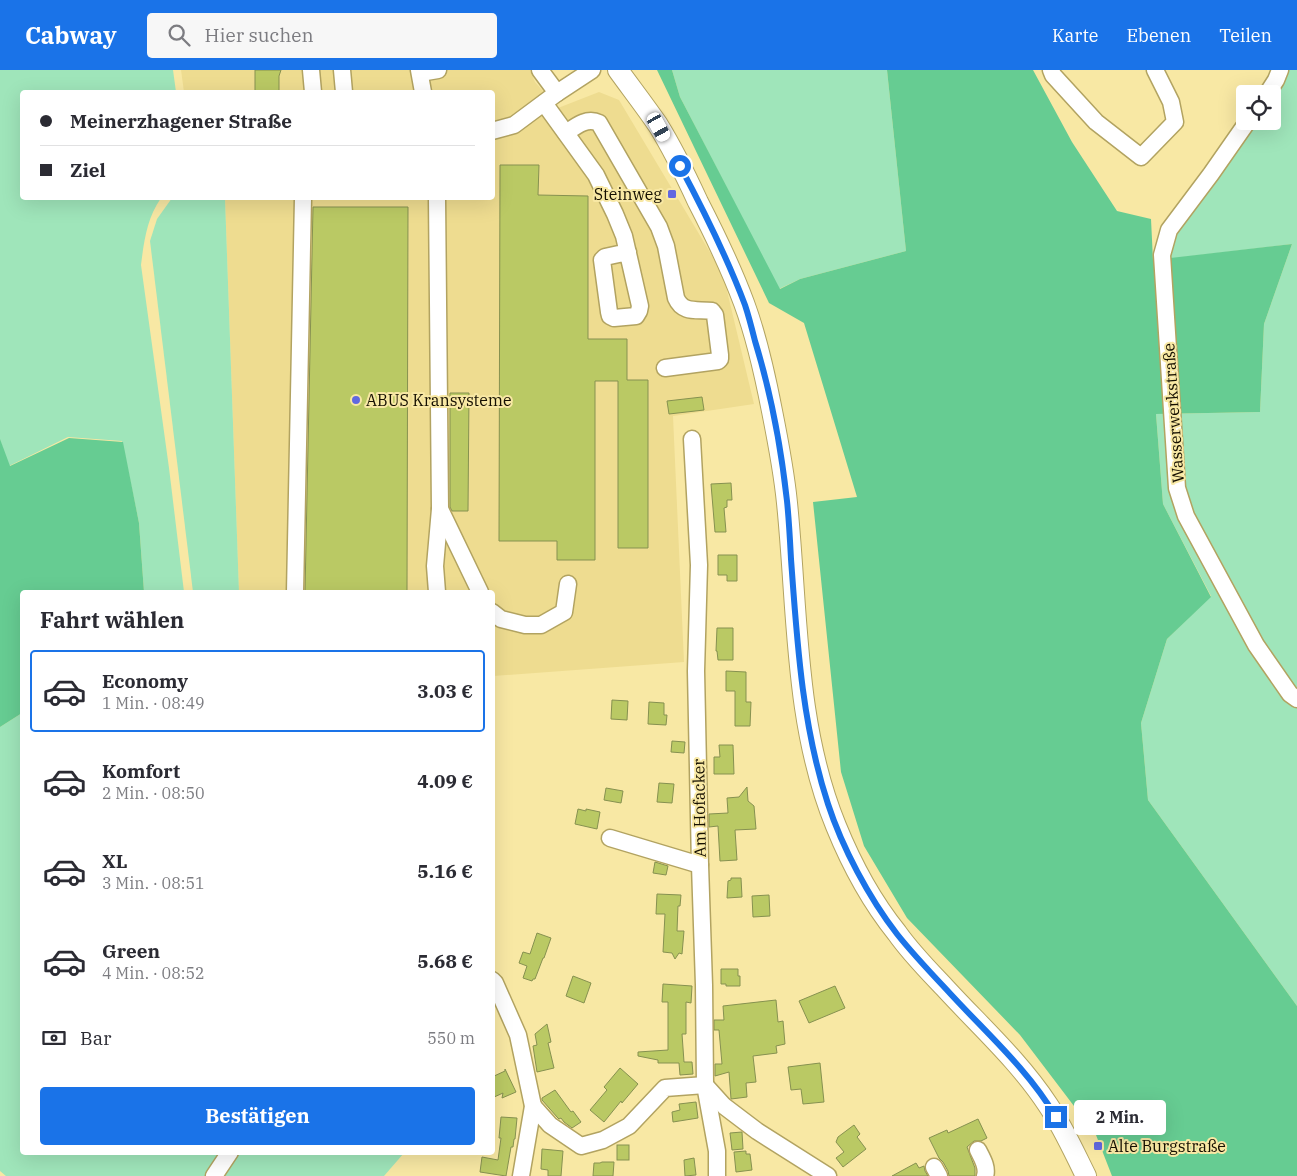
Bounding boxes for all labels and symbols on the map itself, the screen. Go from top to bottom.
car [645,110,672,144]
route start [669,155,691,177]
place label: Steinweg [594,184,662,204]
marker: Steinweg [666,188,678,200]
street label: Wasserwerkstraße [1158,342,1188,484]
place label: ABUS Kransysteme [366,390,512,410]
marker: ABUS Kransysteme [350,394,362,406]
street label: Am Hofacker [688,758,710,858]
callout: 2 Min. [1074,1100,1166,1134]
route end [1045,1106,1067,1128]
place label: Alte Burgstraße [1108,1136,1226,1156]
marker: Alte Burgstraße [1092,1140,1104,1152]

